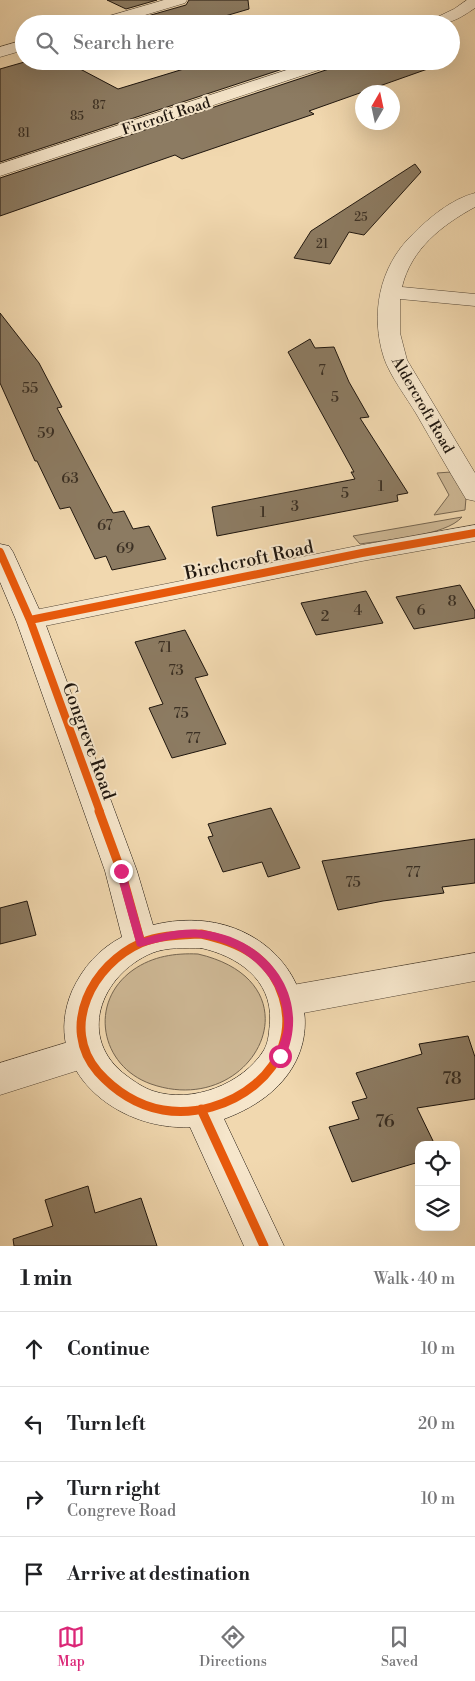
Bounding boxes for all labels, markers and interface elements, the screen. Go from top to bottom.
search box [15,15,460,70]
icon: search [33,29,61,57]
text: Search here [73,31,174,55]
north arrow [355,85,400,130]
street label: Fircroft Road [119,93,213,140]
house number: 87 [92,98,106,113]
house number: 85 [70,109,84,124]
house number: 81 [18,126,31,141]
house number: 25 [354,210,368,225]
house number: 21 [316,237,329,252]
street label: Aldercroft Road [387,353,458,457]
house number: 7 [318,361,326,380]
house number: 55 [22,379,38,398]
house number: 5 [331,388,339,407]
house number: 59 [37,424,55,443]
house number: 63 [61,469,79,488]
house number: 1 [378,477,385,496]
house number: 5 [341,484,349,503]
house number: 3 [291,497,299,516]
house number: 1 [260,503,267,522]
house number: 67 [97,516,113,535]
street label: Birchcroft Road [182,535,316,586]
house number: 69 [116,539,134,558]
house number: 8 [447,592,457,611]
house number: 4 [354,601,363,620]
house number: 6 [416,601,426,620]
house number: 2 [321,607,329,626]
house number: 71 [158,638,173,657]
house number: 73 [168,661,184,680]
street label: Congreve Road [57,680,121,804]
house number: 75 [173,704,189,723]
house number: 77 [185,729,201,748]
route end [110,860,133,883]
house number: 77 [405,863,421,882]
house number: 75 [345,873,361,892]
route start [269,1045,292,1068]
house number: 78 [442,1067,462,1090]
house number: 76 [375,1110,395,1133]
map controls [415,1141,460,1231]
button: locate [415,1141,460,1186]
button: layers [415,1186,460,1231]
text: 1 min [20,1266,72,1292]
text: Walk · 40 m [374,1269,455,1289]
icon: ahead [20,1335,48,1363]
text: Continue [67,1337,150,1361]
text: 10 m [421,1339,455,1359]
icon: left [20,1410,48,1438]
text: Turn left [67,1412,146,1436]
text: 20 m [418,1414,455,1434]
text: Turn right [67,1477,160,1501]
icon: right [20,1485,48,1513]
text: 10 m [421,1489,455,1509]
text: Congreve Road [67,1501,176,1521]
icon: arrive [20,1560,48,1588]
text: Arrive at destination [67,1562,250,1586]
tab: Map [57,1623,85,1671]
tab: Directions [199,1623,267,1671]
tab: Saved [381,1623,418,1671]

